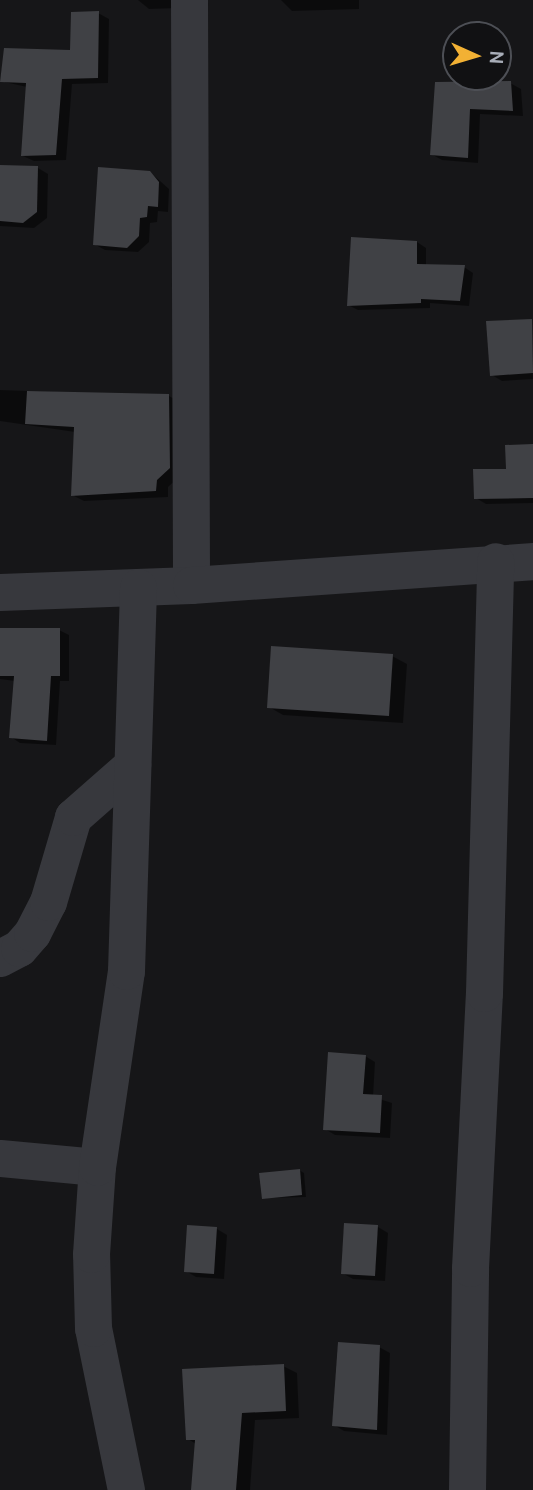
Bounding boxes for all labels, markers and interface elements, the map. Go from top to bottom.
north arrow [442,21,512,91]
text: N [485,50,508,65]

